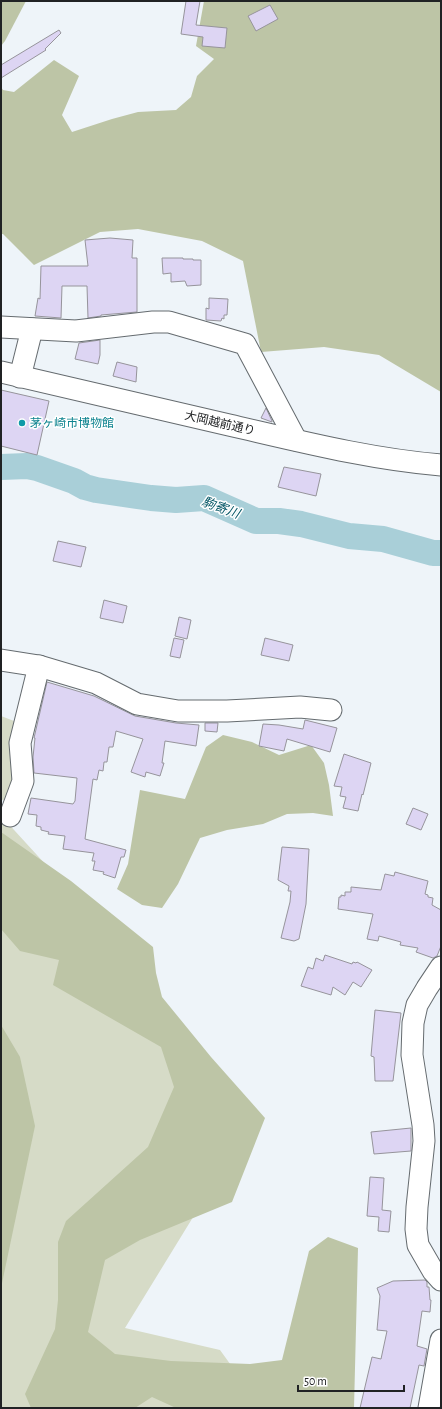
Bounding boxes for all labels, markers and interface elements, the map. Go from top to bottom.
street label: 大岡越前通り [184,408,257,437]
place label: 茅ヶ崎市博物館 [30,416,114,429]
marker: 茅ヶ崎市博物館 [17,418,27,428]
water label: 駒寄川 [200,495,243,522]
scale bar [298,1367,404,1393]
text: 50 m [304,1375,327,1387]

